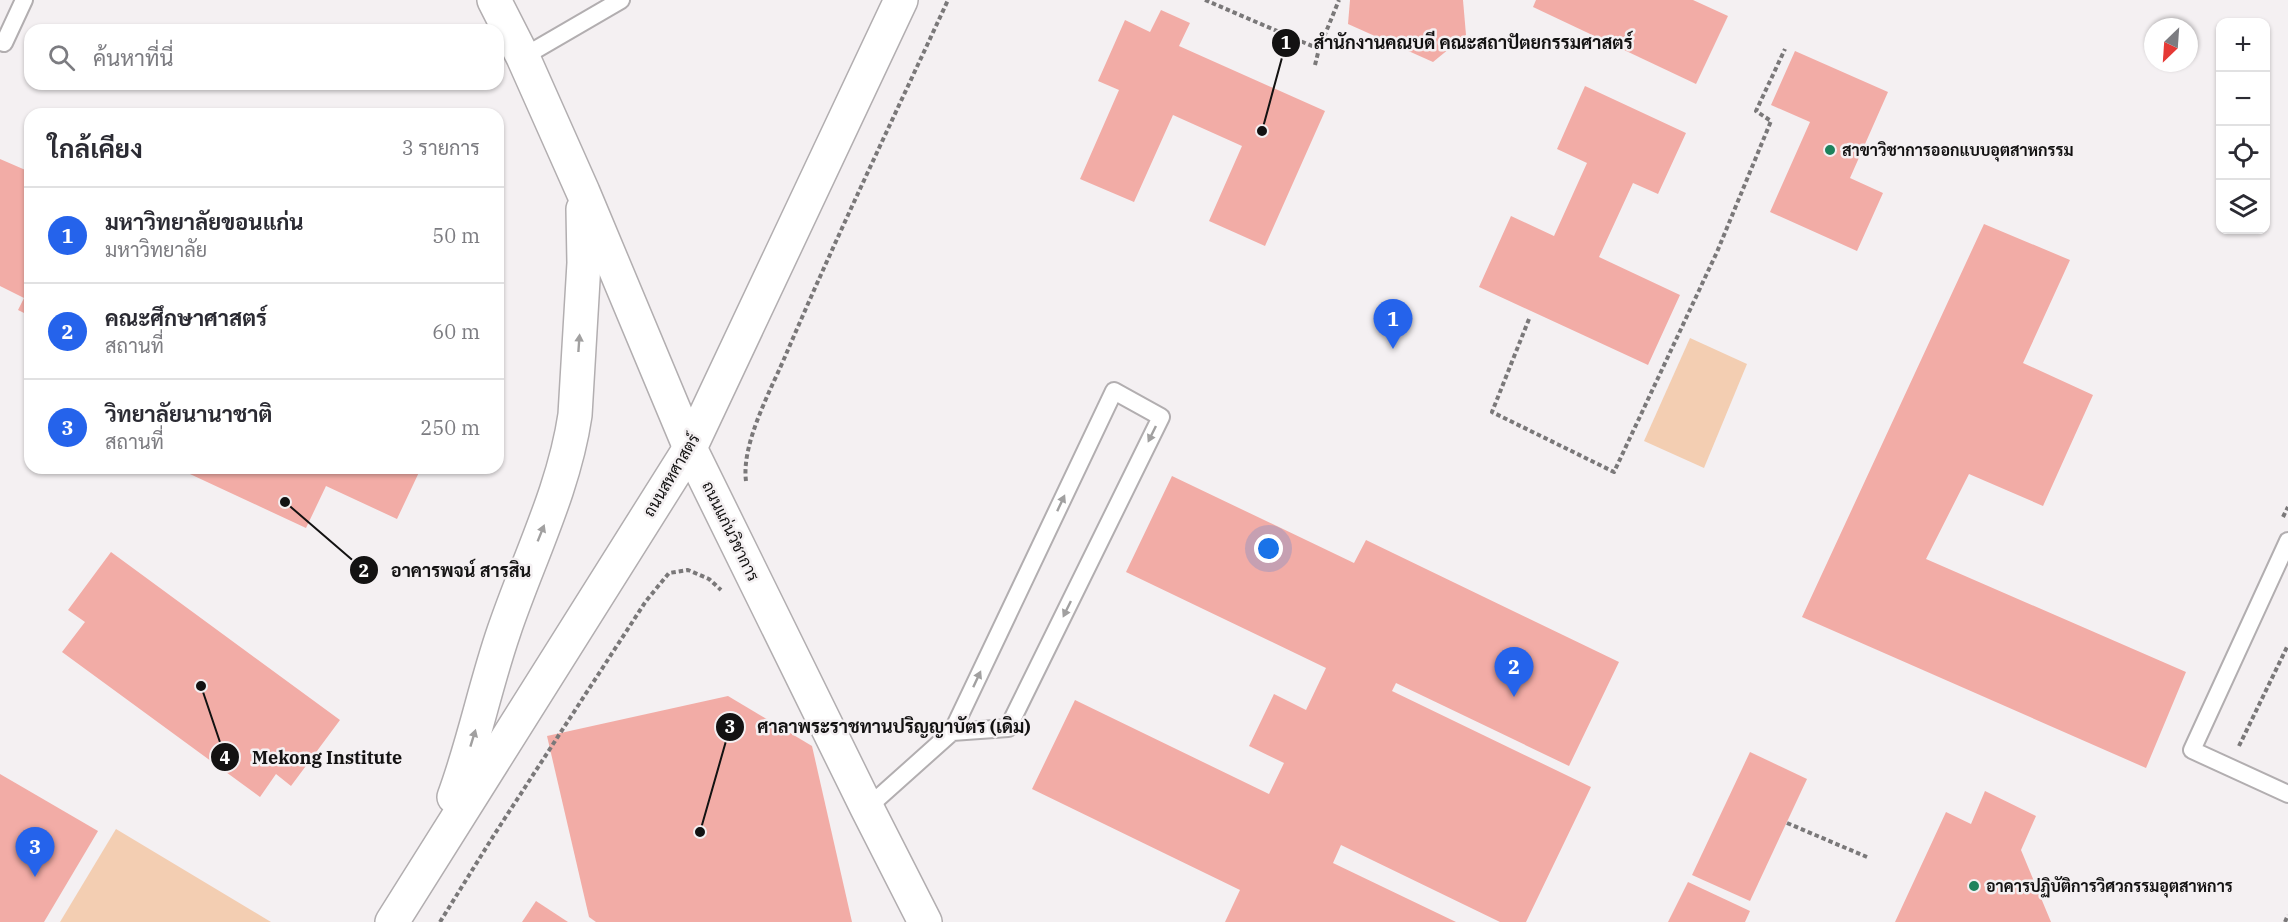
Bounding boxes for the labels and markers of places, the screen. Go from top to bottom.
callout: สำนักงานคณบดี คณะสถาปัตยกรรมศาสตร์ [1271,25,1644,61]
place label: สาขาวิชาการออกแบบอุตสาหกรรม [1842,140,2074,162]
marker: สาขาวิชาการออกแบบอุตสาหกรรม [1823,143,1837,157]
pin: 1 [1374,300,1412,349]
callout: อาคารพจน์ สารสิน [349,552,543,588]
pin: 2 [1494,648,1534,697]
callout: ศาลาพระราชทานปริญญาบัตร (เดิม) [715,709,1043,745]
callout: Mekong Institute [210,739,414,775]
pin: 3 [15,828,54,877]
place label: อาคารปฏิบัติการวิศวกรรมอุตสาหการ [1986,876,2233,898]
marker: อาคารปฏิบัติการวิศวกรรมอุตสาหการ [1967,879,1981,893]

